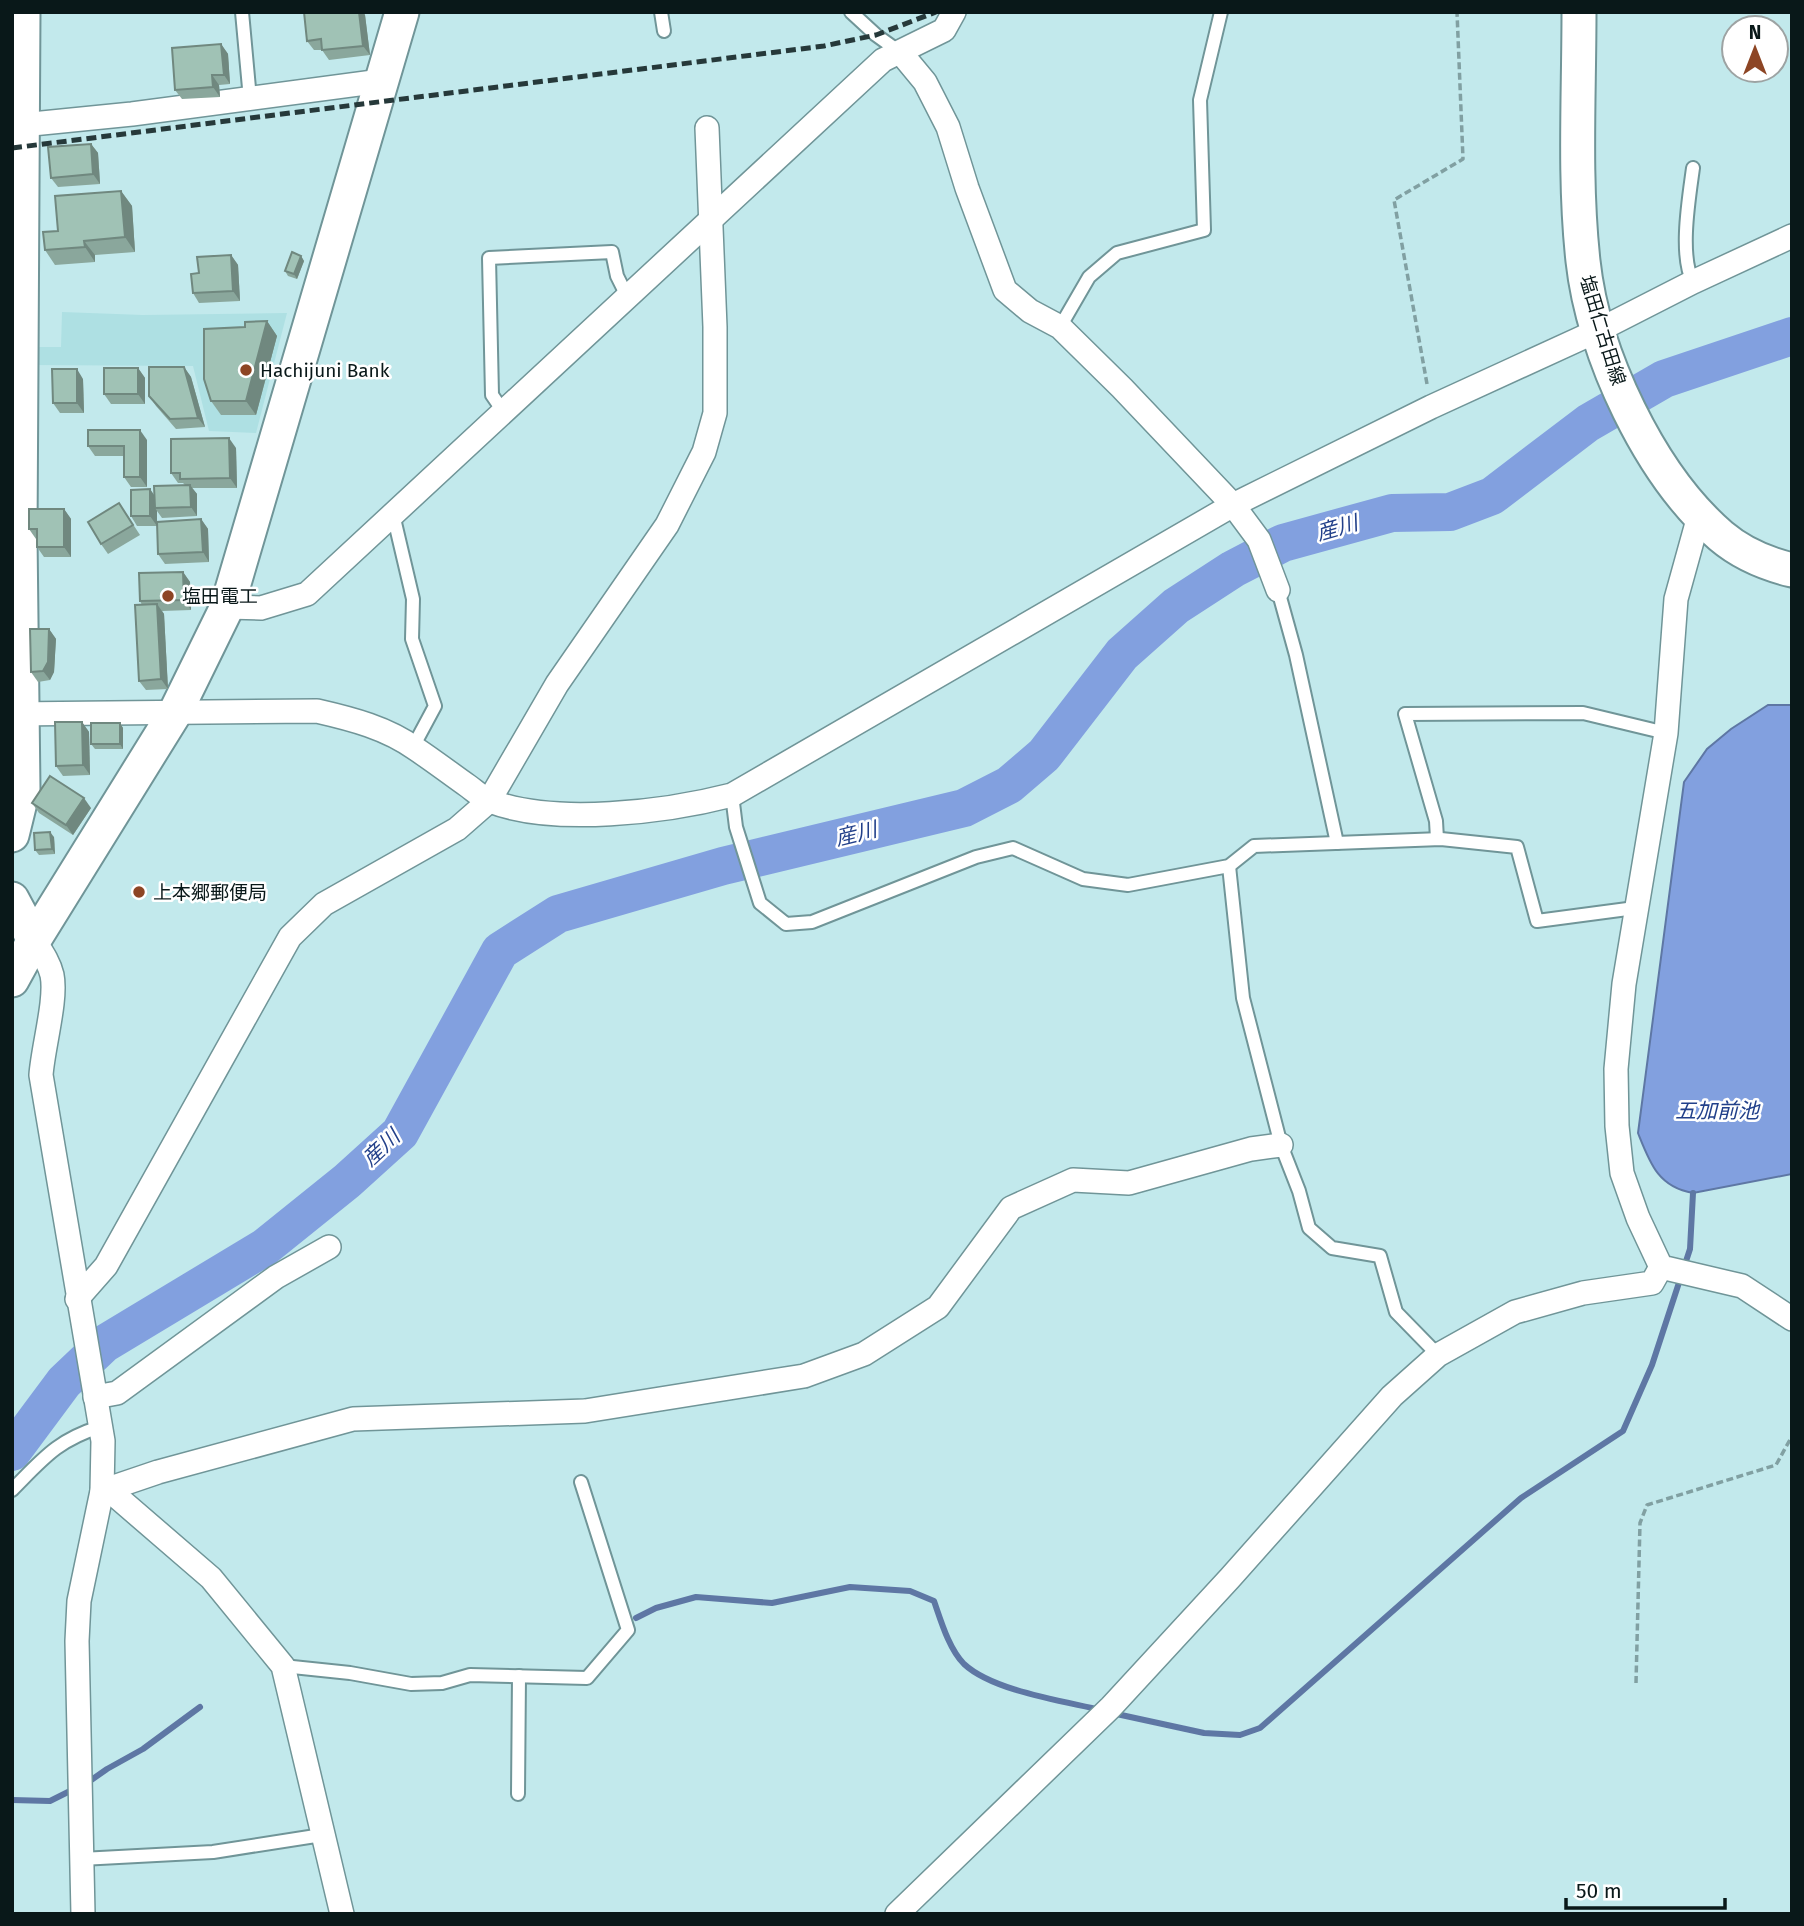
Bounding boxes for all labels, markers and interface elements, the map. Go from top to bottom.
north arrow [1720,14,1790,84]
text: N [1749,21,1761,44]
street label: 塩田仁古田線 [1575,272,1630,388]
place label: Hachijuni Bank [260,359,390,382]
marker: Hachijuni Bank [238,362,254,378]
water label: 産川 [1313,509,1363,546]
place label: 塩田電工 [182,585,258,608]
marker: 塩田電工 [160,588,176,604]
water label: 産川 [832,816,881,852]
place label: 上本郷郵便局 [153,881,267,904]
marker: 上本郷郵便局 [131,884,147,900]
water label: 五加前池 [1675,1098,1761,1124]
water label: 産川 [357,1123,407,1172]
scale bar [1566,1867,1725,1911]
text: 50 m [1576,1878,1622,1904]

